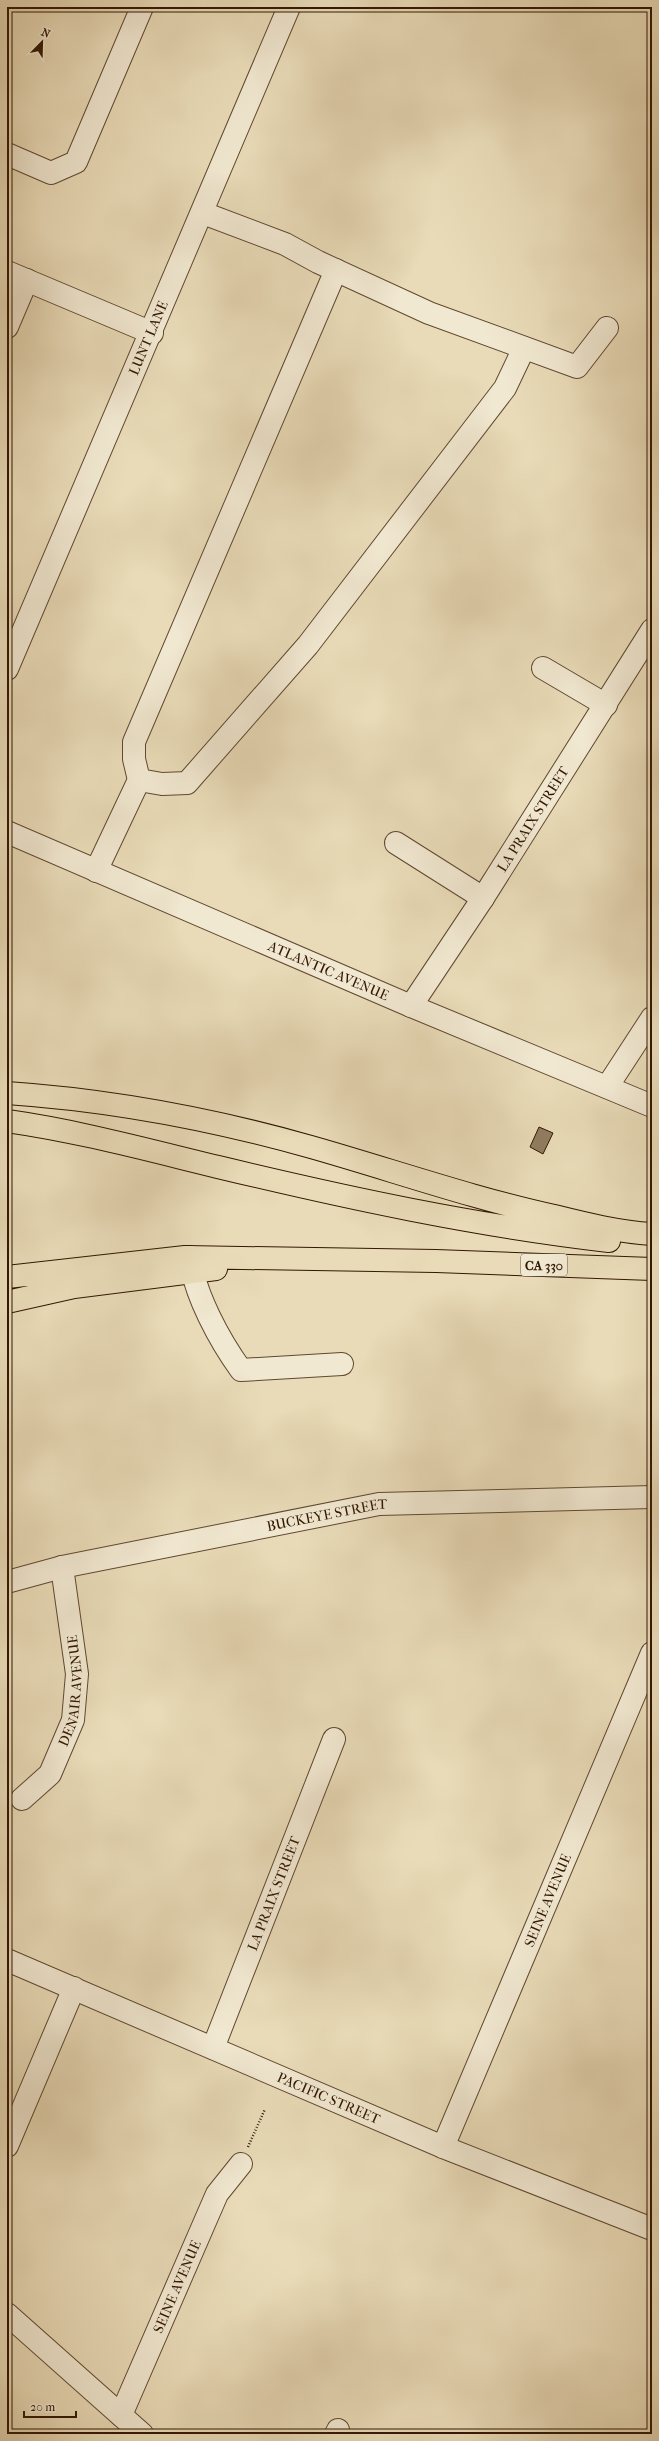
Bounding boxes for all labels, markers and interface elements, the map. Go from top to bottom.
north arrow [22,22,62,62]
text: N [39,26,53,41]
street label: LUNT LANE [125,298,172,378]
street label: LA PRAIX STREET [494,763,573,875]
street label: ATLANTIC AVENUE [264,937,392,1005]
road number: CA 330 [521,1254,567,1276]
street label: BUCKEYE STREET [265,1496,388,1535]
street label: DENAIR AVENUE [55,1634,86,1749]
street label: LA PRAIX STREET [244,1834,304,1953]
street label: SEINE AVENUE [521,1851,575,1949]
street label: PACIFIC STREET [274,2069,383,2128]
street label: SEINE AVENUE [150,2237,205,2336]
scale bar [24,2393,76,2419]
text: 20 m [30,2400,55,2414]

